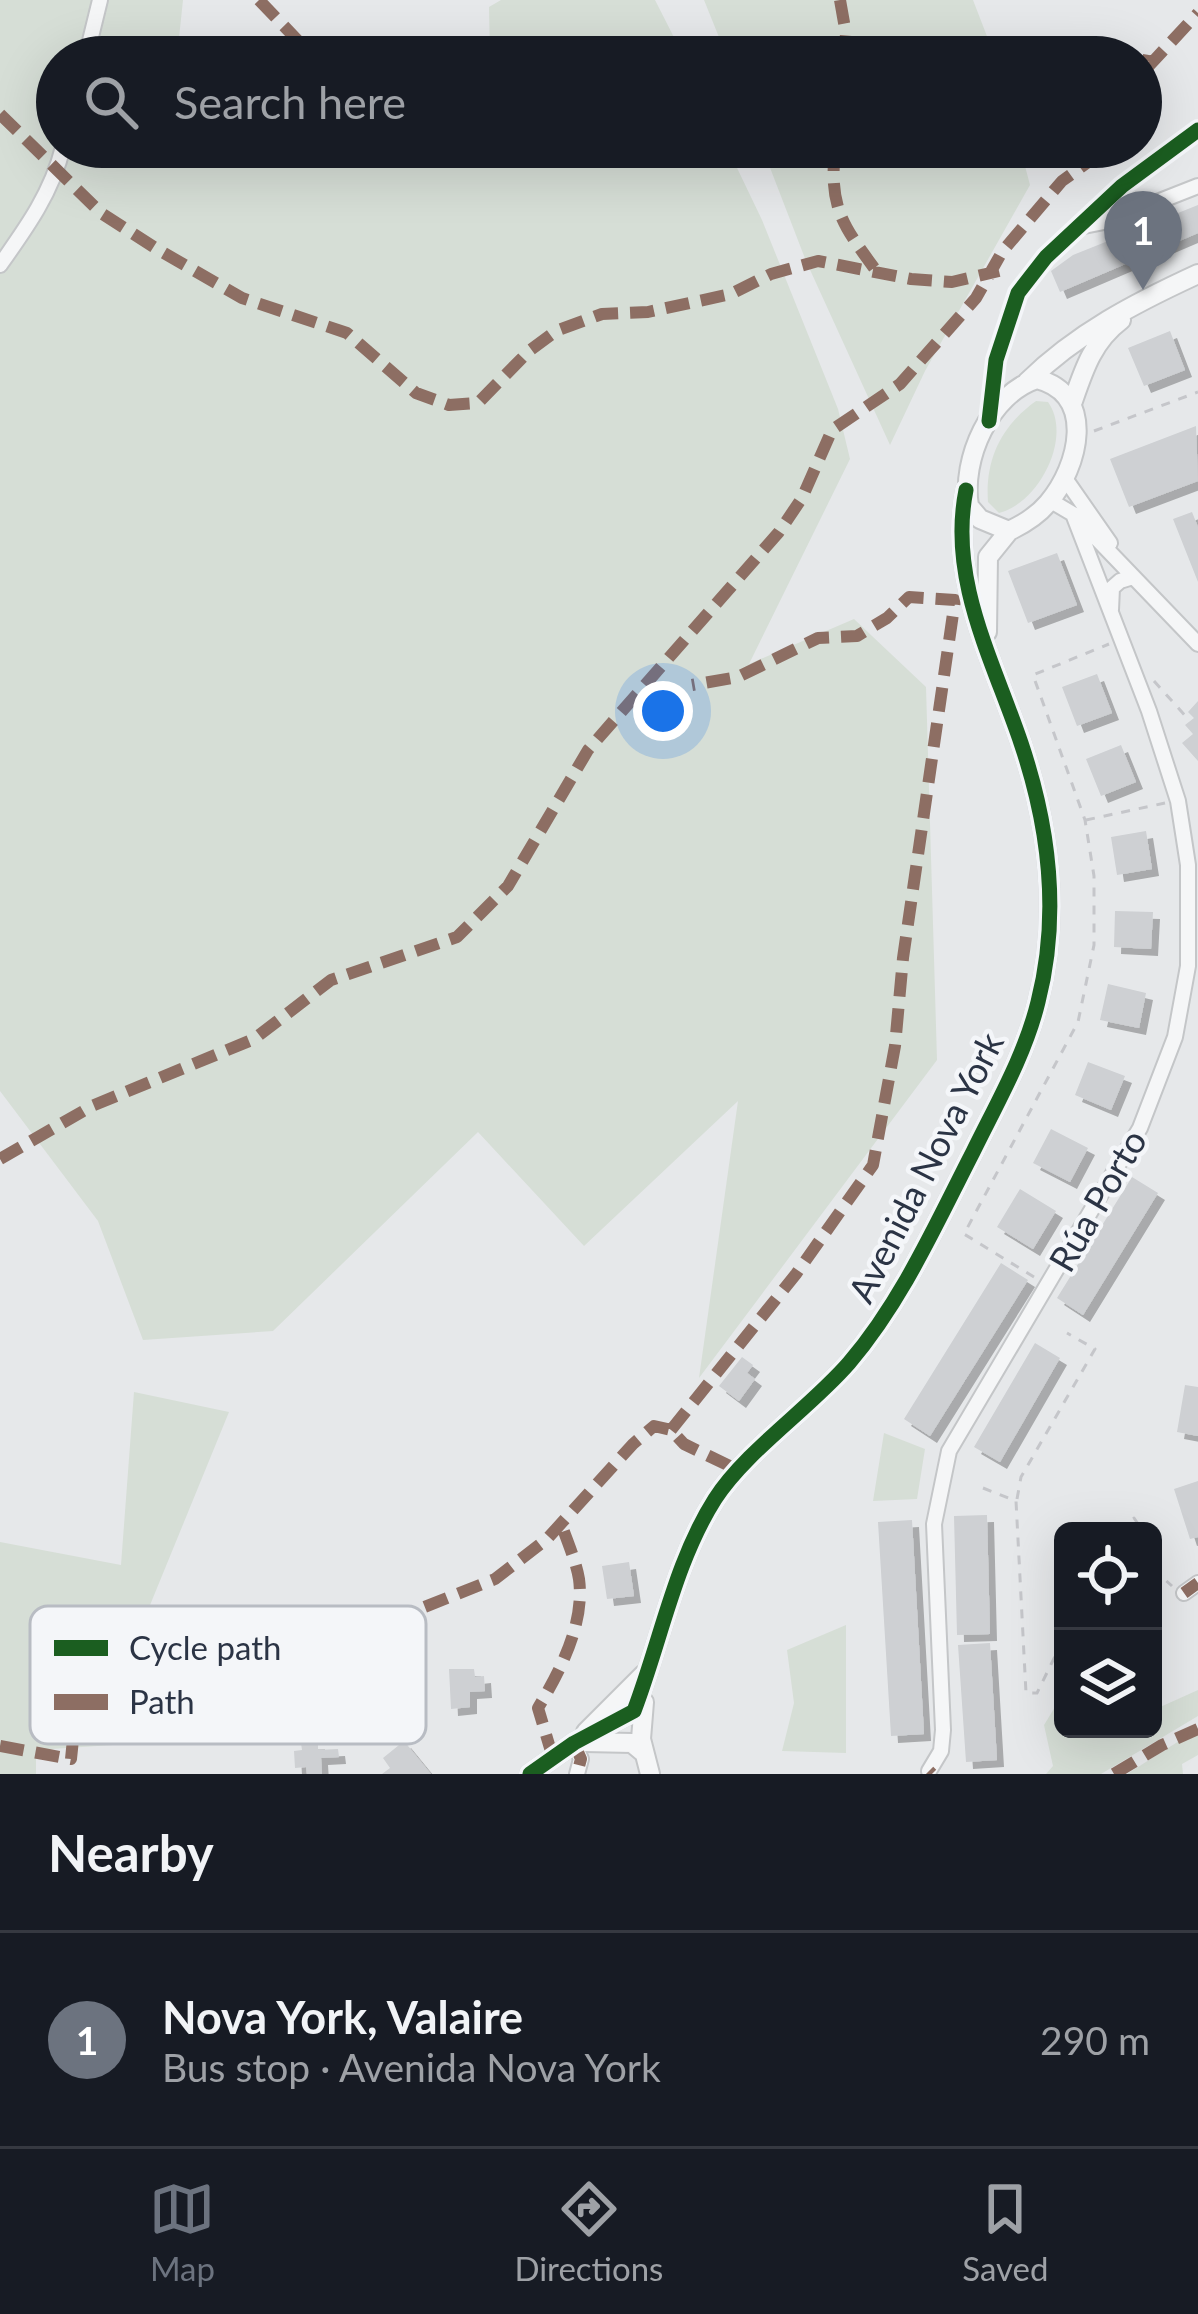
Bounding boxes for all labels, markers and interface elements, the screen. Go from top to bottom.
search box [36,36,1162,168]
icon: search [78,69,144,135]
text: Search here [174,75,406,129]
pin: 1 [1104,191,1182,290]
your location [633,681,693,741]
street label: Avenida Nova York [838,1024,1012,1309]
street label: Rúa Porto [1039,1121,1155,1279]
map controls [1054,1522,1162,1738]
button: locate [1054,1522,1162,1630]
legend [30,1606,426,1744]
text: Cycle path [129,1627,281,1667]
button: layers [1054,1630,1162,1738]
text: Path [129,1681,195,1721]
text: Nearby [48,1822,214,1883]
text: Nova York, Valaire [162,1990,523,2044]
text: 1 [76,2017,98,2063]
text: 290 m [1040,2017,1150,2063]
text: Bus stop · Avenida Nova York [162,2044,661,2090]
tab: Map [149,2176,215,2288]
tab: Directions [514,2176,663,2288]
tab: Saved [962,2176,1049,2288]

